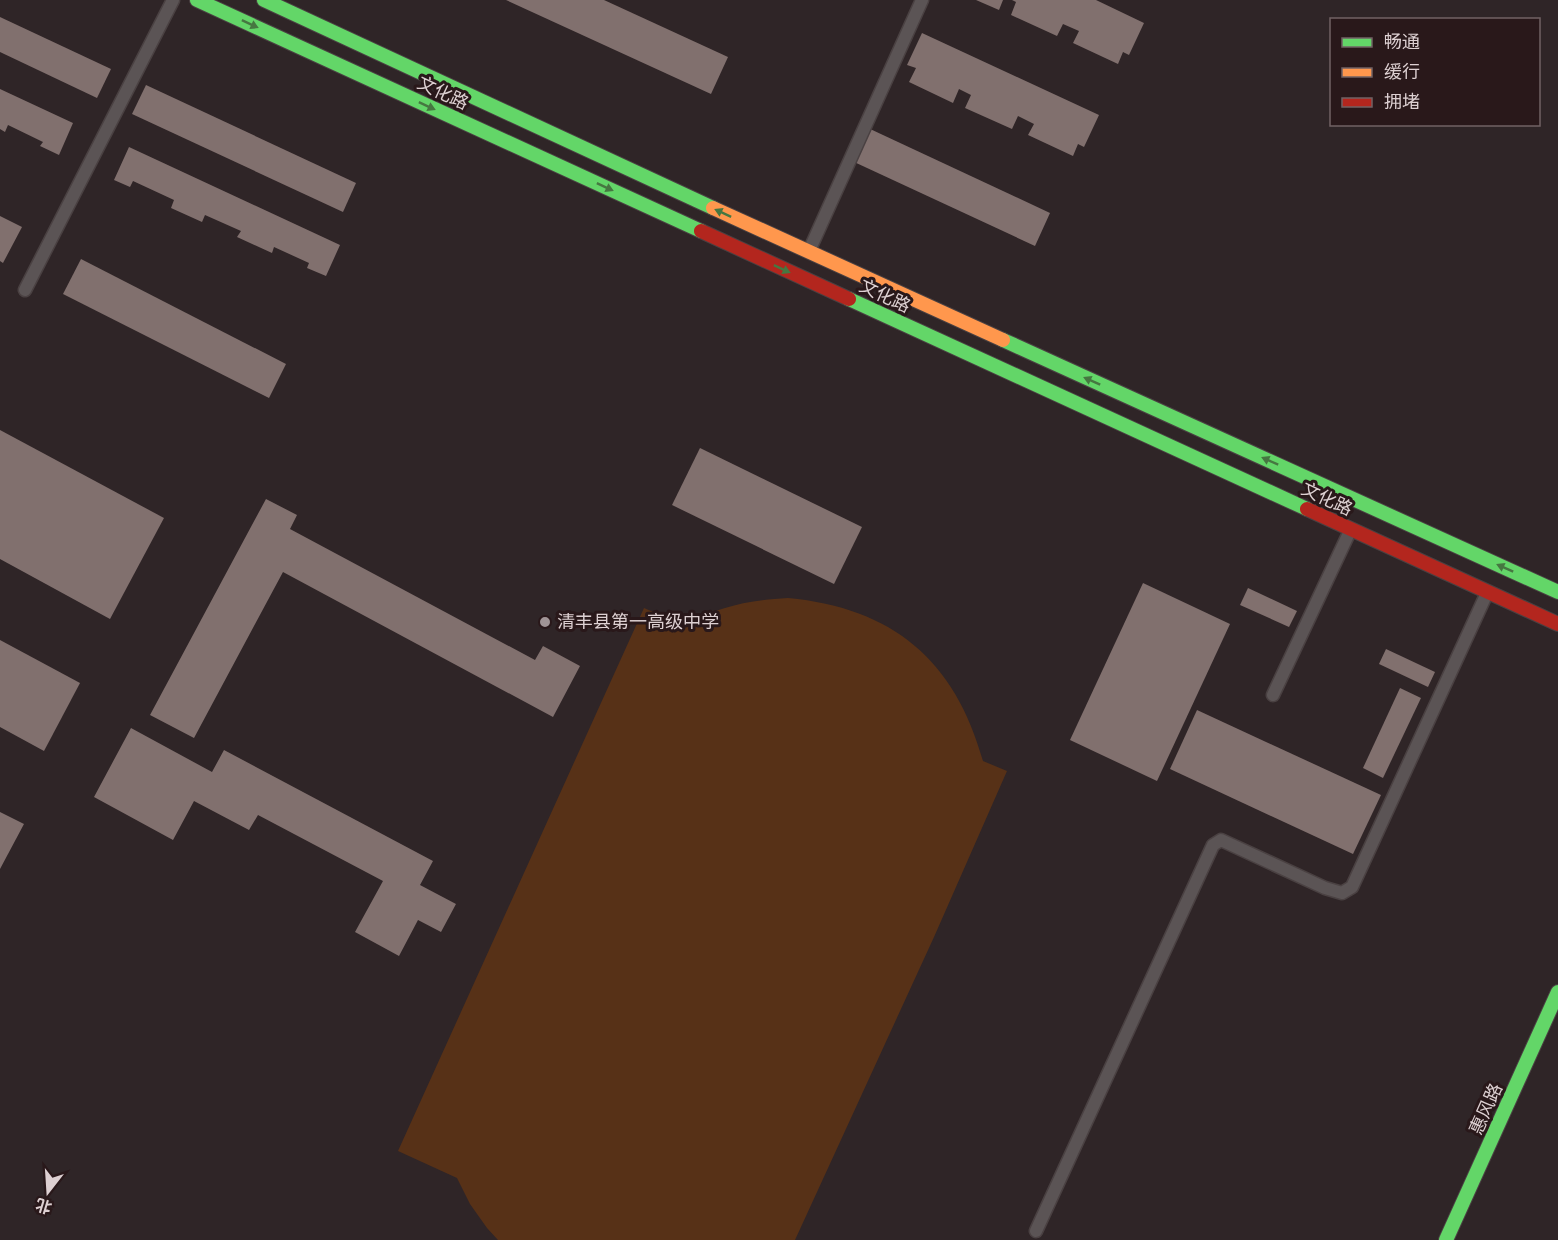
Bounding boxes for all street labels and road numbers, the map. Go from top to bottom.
street label: 文化路 [413,73,472,116]
street label: 文化路 [855,276,914,319]
street label: 文化路 [1297,479,1356,522]
street label: 惠风路 [1466,1080,1509,1139]

